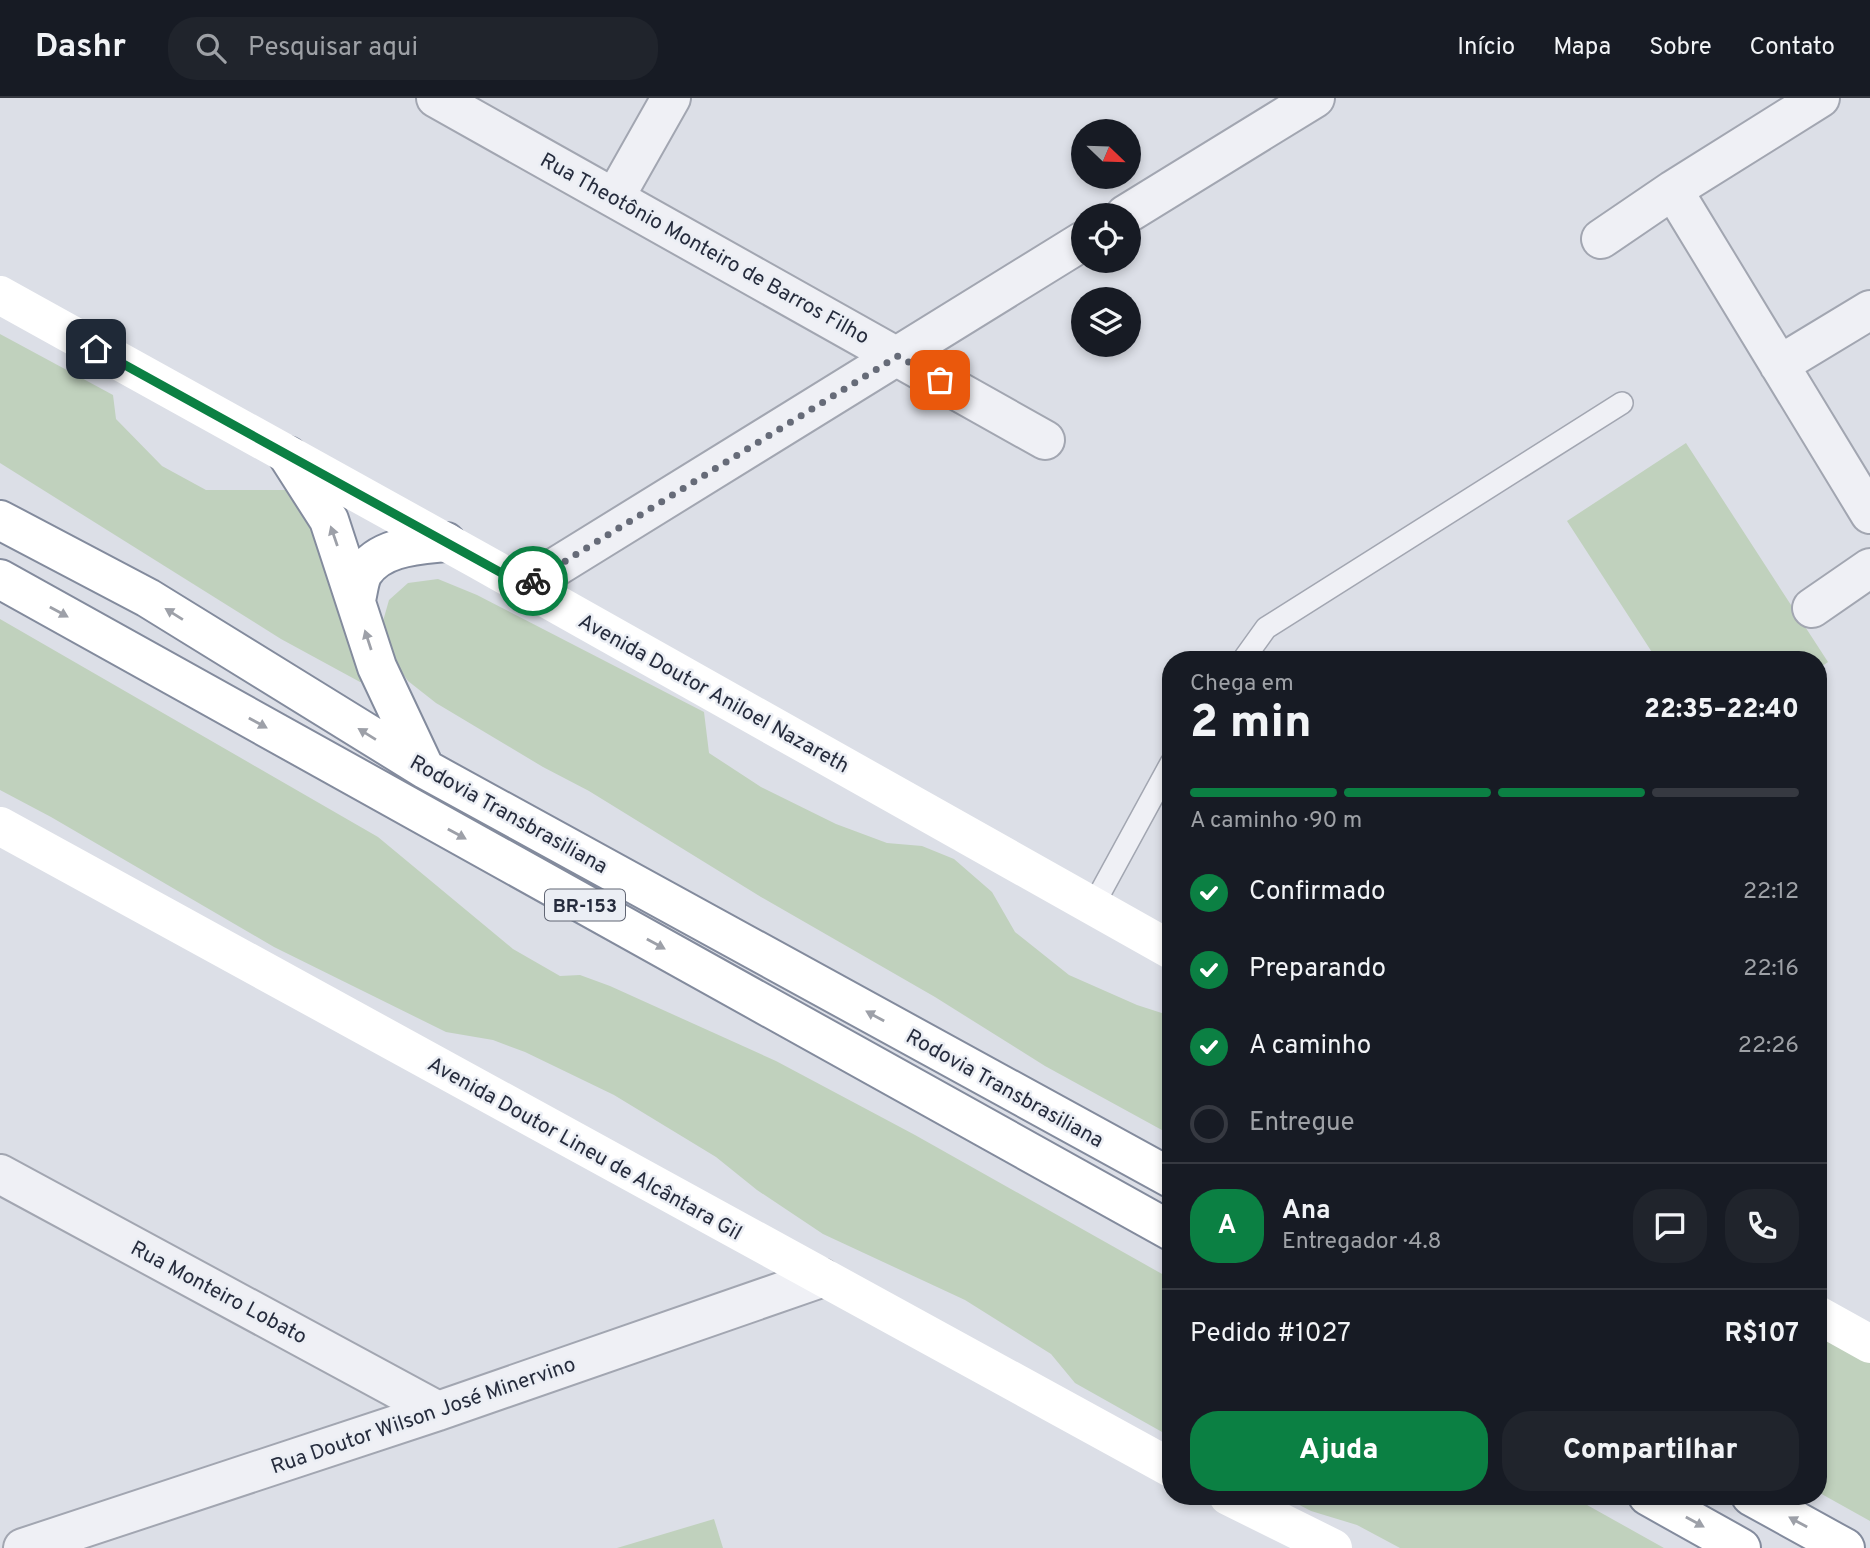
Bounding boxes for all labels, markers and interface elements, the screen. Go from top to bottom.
search box [168,17,658,80]
text: Dashr [35,27,126,69]
icon: search [192,29,230,67]
text: Pesquisar aqui [248,32,418,65]
text: Início [1457,33,1515,63]
text: Mapa [1553,33,1611,63]
text: Sobre [1649,33,1712,63]
text: Contato [1750,33,1835,63]
north arrow [1071,119,1141,189]
map controls [1071,119,1141,357]
street label: Rua Theotônio Monteiro de Barros Filho [535,147,874,351]
button: locate [1071,203,1141,273]
button: layers [1071,287,1141,357]
pin [66,319,126,379]
icon: home [77,330,115,368]
pin [910,350,970,410]
icon: bag [921,361,959,399]
one-way arrow [328,525,339,546]
courier [498,546,568,616]
icon: bike [514,562,552,600]
one-way arrow [50,606,69,618]
one-way arrow [164,608,183,620]
street label: Avenida Doutor Aniloel Nazareth [573,608,853,780]
one-way arrow [363,629,373,650]
text: Chega em [1190,670,1294,699]
text: 22:35–22:40 [1644,694,1799,727]
text: 2 min [1190,695,1312,754]
one-way arrow [249,717,268,729]
one-way arrow [358,727,377,740]
street label: Rodovia Transbrasiliana [405,750,612,881]
text: A caminho · 90 m [1190,807,1362,836]
one-way arrow [447,828,467,840]
icon: check [1190,874,1228,912]
text: Confirmado [1249,876,1386,909]
text: 22:12 [1743,878,1799,907]
road number: BR-153 [545,890,625,920]
one-way arrow [646,938,666,950]
icon: check [1190,951,1228,989]
text: Preparando [1249,953,1386,986]
text: 22:16 [1743,955,1799,984]
one-way arrow [865,1010,884,1022]
street label: Rodovia Transbrasiliana [901,1024,1108,1155]
icon: check [1190,1028,1228,1066]
text: A caminho [1249,1030,1371,1063]
text: 22:26 [1738,1032,1799,1061]
street label: Avenida Doutor Lineu de Alcântara Gil [422,1051,746,1247]
text: Entregue [1249,1107,1355,1140]
button: chat [1633,1189,1707,1263]
button: phone [1725,1189,1799,1263]
text: Ana [1282,1195,1331,1228]
text: A [1218,1210,1236,1243]
text: Entregador · 4.8 [1282,1228,1442,1257]
street label: Rua Monteiro Lobato [125,1235,311,1351]
text: Pedido #1027 [1190,1318,1351,1351]
text: R$107 [1724,1318,1799,1351]
street label: Rua Doutor Wilson José Minervino [267,1351,580,1481]
button: Ajuda [1190,1411,1488,1491]
button: Compartilhar [1502,1411,1799,1491]
one-way arrow [1685,1516,1704,1528]
one-way arrow [1788,1516,1807,1528]

